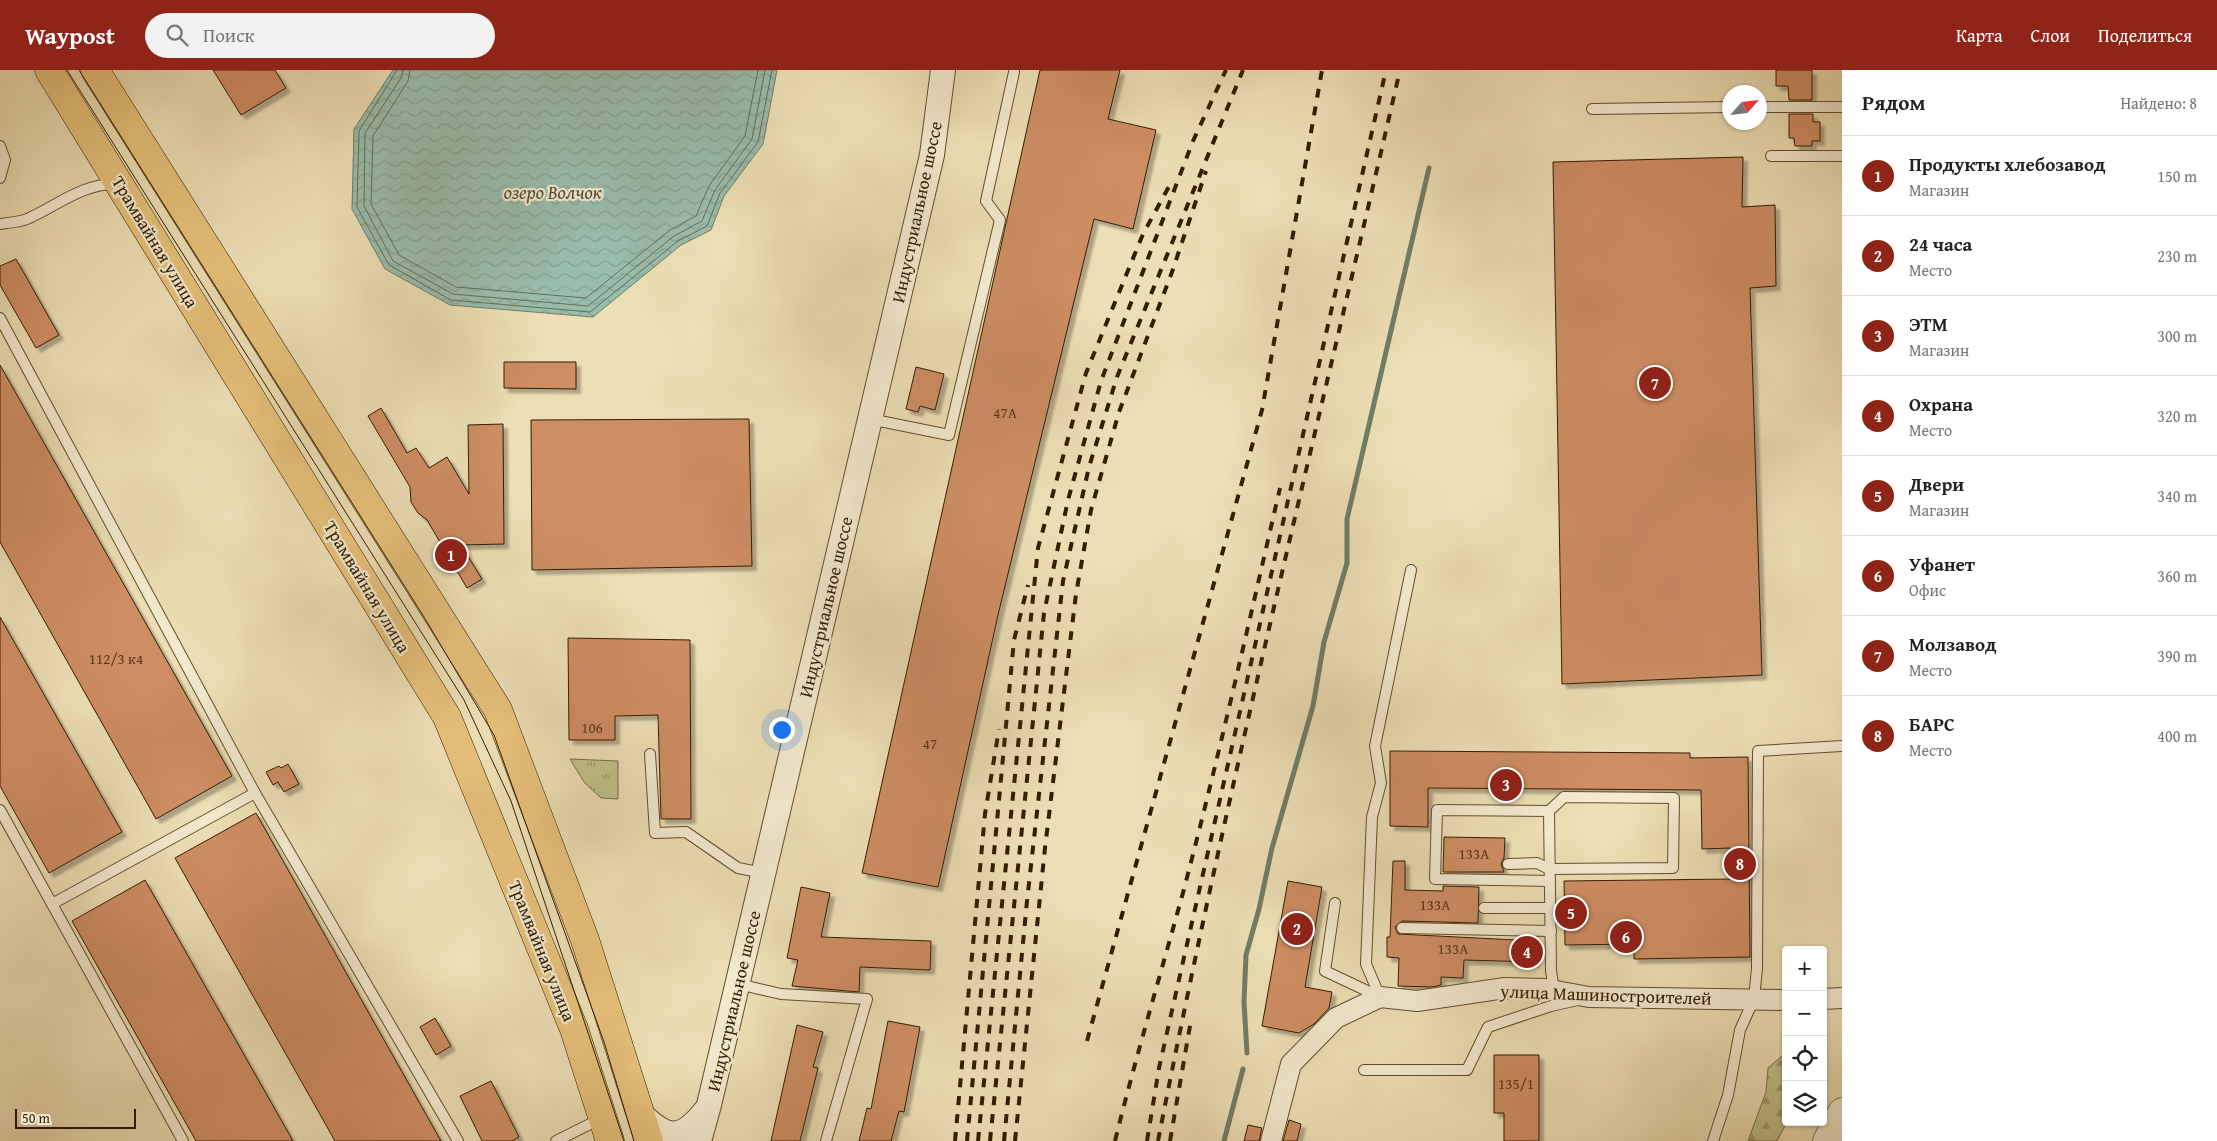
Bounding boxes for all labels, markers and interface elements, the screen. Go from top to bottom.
search box [145,13,495,58]
text: Waypost [25,18,115,53]
icon: search [163,21,191,49]
text: Поиск [203,21,255,49]
text: Карта [1956,22,2003,49]
text: Слои [2031,22,2070,49]
text: Поделиться [2098,22,2192,49]
north arrow [1722,85,1767,130]
text: Рядом [1862,87,1925,118]
text: Найдено: 8 [2120,91,2197,115]
street label: Индустриальное шоссе [884,119,949,305]
text: Продукты хлебозавод [1909,150,2106,178]
text: 1 [1874,164,1882,188]
text: 150 m [2157,164,2197,188]
street label: Трамвайная улица [105,171,206,313]
water label: озеро Волчок [504,178,602,206]
text: Магазин [1909,178,1969,202]
text: 24 часа [1909,230,1972,258]
text: 2 [1874,244,1882,268]
text: 230 m [2157,244,2197,268]
text: Место [1909,258,1952,282]
text: ЭТМ [1909,310,1948,338]
text: 3 [1874,324,1882,348]
text: 300 m [2157,324,2197,348]
text: Магазин [1909,338,1969,362]
pin: 7 [1639,364,1671,402]
text: Охрана [1909,390,1973,418]
house number: 47А [993,402,1017,423]
text: 4 [1874,404,1882,428]
text: 320 m [2157,404,2197,428]
text: Место [1909,418,1952,442]
text: Двери [1909,470,1964,498]
text: 5 [1874,484,1882,508]
text: 340 m [2157,484,2197,508]
text: Магазин [1909,498,1969,522]
street label: Индустриальное шоссе [792,514,859,700]
street label: Трамвайная улица [317,516,418,658]
pin: 1 [435,536,467,574]
text: Уфанет [1909,550,1975,578]
text: 6 [1874,564,1882,588]
text: 360 m [2157,564,2197,588]
text: Офис [1909,578,1946,602]
text: Молзавод [1909,630,1997,658]
text: 7 [1874,644,1882,668]
text: 390 m [2157,644,2197,668]
house number: 112/3 к4 [89,648,143,669]
text: Место [1909,658,1952,682]
text: БАРС [1909,710,1955,738]
house number: 106 [581,717,603,738]
your location [769,717,795,743]
text: 8 [1874,724,1882,748]
text: 400 m [2157,724,2197,748]
house number: 47 [923,733,937,754]
text: Место [1909,738,1952,762]
pin: 3 [1490,766,1522,804]
house number: 133А [1459,843,1489,864]
pin: 8 [1724,845,1756,883]
street label: Трамвайная улица [502,876,583,1026]
house number: 133А [1420,894,1450,915]
pin: 5 [1555,894,1587,932]
street label: Индустриальное шоссе [700,908,767,1094]
pin: 2 [1281,910,1313,948]
pin: 6 [1610,918,1642,956]
pin: 4 [1511,933,1543,971]
house number: 133А [1438,938,1468,959]
map controls [1782,946,1827,1126]
button: + [1782,946,1827,991]
street label: улица Машиностроителей [1499,977,1713,1012]
button: − [1782,991,1827,1036]
button: locate [1782,1036,1827,1081]
house number: 135/1 [1498,1073,1534,1094]
button: layers [1782,1081,1827,1126]
scale bar [15,1106,136,1129]
text: 50 m [22,1108,50,1128]

